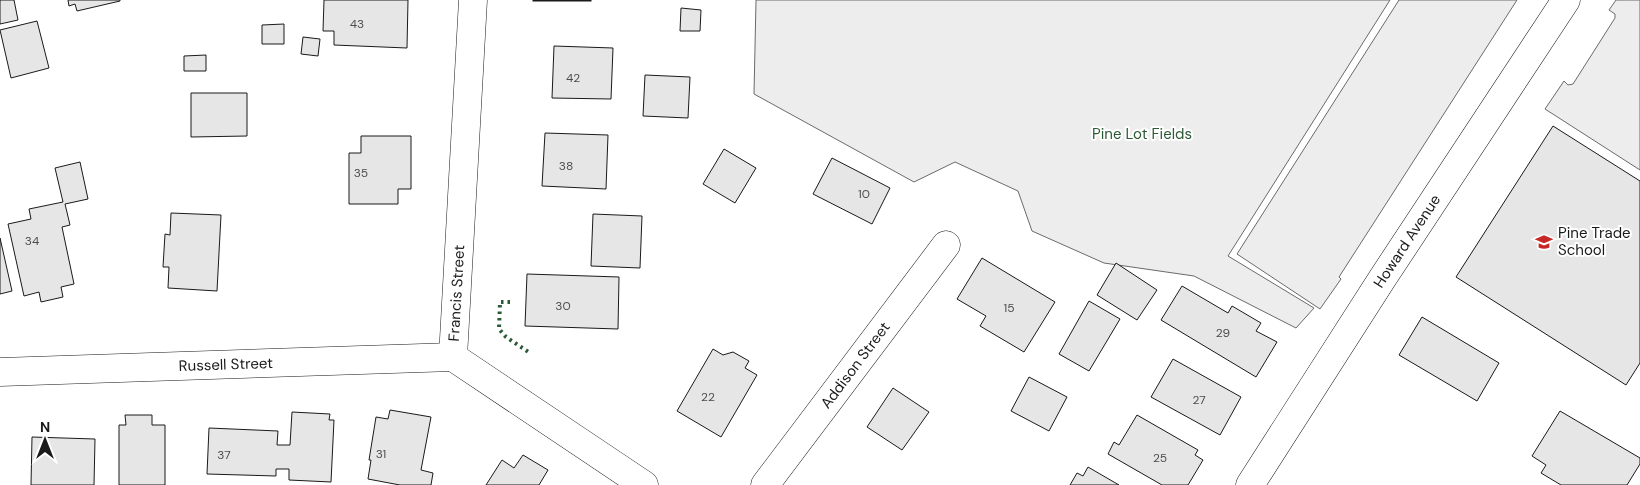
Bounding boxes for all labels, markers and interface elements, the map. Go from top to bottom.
house number: 43 [350,16,364,32]
house number: 42 [566,70,580,86]
park label: Pine Lot Fields [1092,124,1192,144]
house number: 38 [559,158,573,174]
house number: 35 [354,165,368,181]
house number: 10 [858,186,870,202]
street label: Howard Avenue [1369,191,1445,292]
place label: Pine Trade School [1558,223,1631,260]
school or university icon: Pine Trade School [1534,232,1554,252]
house number: 34 [25,233,39,249]
street label: Francis Street [444,244,469,342]
house number: 30 [555,298,571,314]
house number: 15 [1003,300,1015,316]
street label: Addison Street [816,318,895,413]
house number: 29 [1216,325,1230,341]
street label: Russell Street [178,353,273,376]
house number: 22 [701,389,715,405]
house number: 27 [1192,392,1206,408]
north arrow [20,415,70,465]
text: N [40,418,50,436]
house number: 31 [376,446,386,462]
house number: 37 [217,447,231,463]
house number: 25 [1153,450,1167,466]

